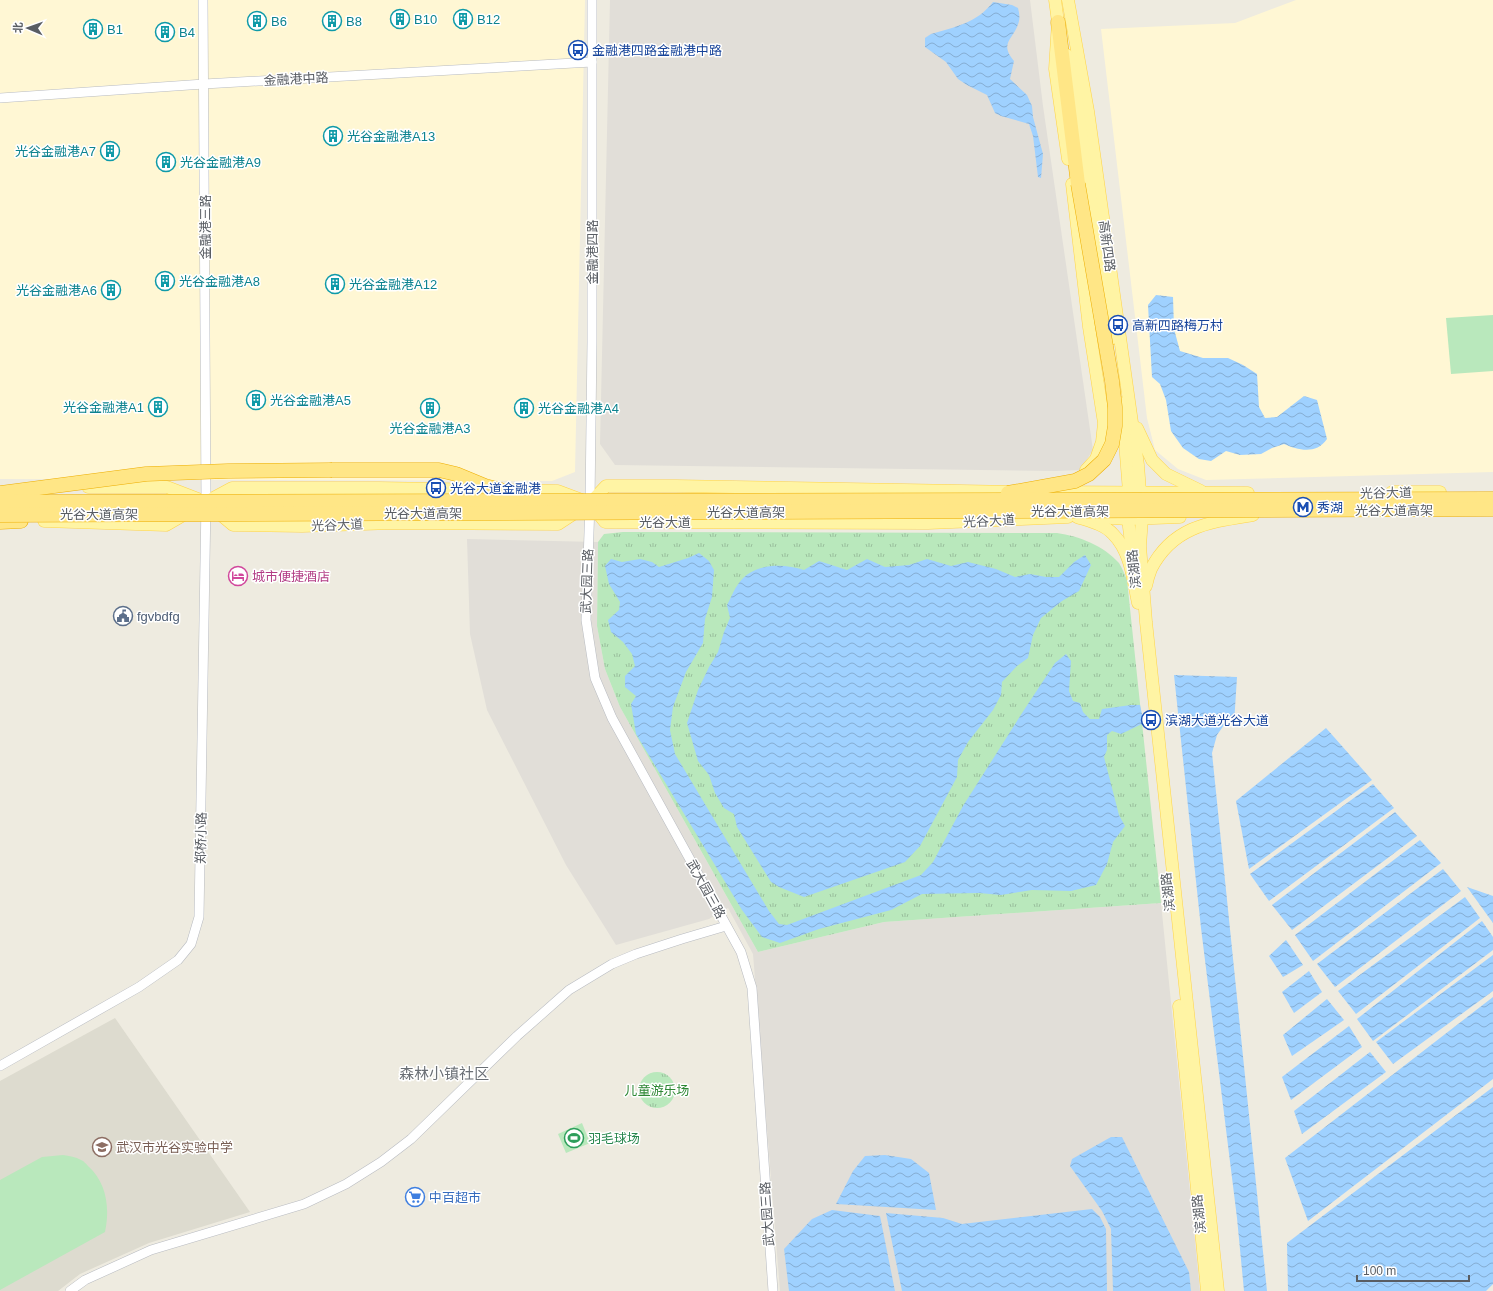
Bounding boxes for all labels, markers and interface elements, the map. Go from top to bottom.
north arrow [8,8,48,48]
building icon: B10 [389,8,411,30]
building icon: B12 [452,8,474,30]
building icon: B6 [246,10,268,32]
building icon: B8 [321,10,343,32]
place label: B10 [414,12,437,27]
place label: B12 [477,12,500,27]
place label: B6 [271,14,287,29]
place label: B8 [346,14,362,29]
building icon: B1 [82,18,104,40]
building icon: B4 [154,21,176,43]
text: 北 [12,22,24,33]
place label: B1 [107,22,123,37]
place label: B4 [179,25,195,40]
bus stop icon: 金融港四路金融港中路 [567,39,589,61]
place label: 金融港四路金融港中路 [592,43,722,58]
street label: 金融港中路 [263,70,329,88]
building icon: 光谷金融港A13 [322,125,344,147]
place label: 光谷金融港A13 [347,129,435,144]
building icon: 光谷金融港A7 [99,140,121,162]
place label: 光谷金融港A7 [15,144,96,159]
building icon: 光谷金融港A9 [155,151,177,173]
place label: 光谷金融港A9 [180,155,261,170]
street label: 金融港三路 [198,194,213,260]
street label: 金融港四路 [585,219,600,285]
street label: 高新四路 [1096,219,1118,273]
building icon: 光谷金融港A8 [154,270,176,292]
building icon: 光谷金融港A12 [324,273,346,295]
place label: 光谷金融港A8 [179,274,260,289]
place label: 光谷金融港A12 [349,277,437,292]
building icon: 光谷金融港A6 [100,279,122,301]
place label: 光谷金融港A6 [16,283,97,298]
bus stop icon: 高新四路梅万村 [1107,314,1129,336]
place label: 高新四路梅万村 [1132,318,1223,333]
building icon: 光谷金融港A5 [245,389,267,411]
place label: 光谷金融港A5 [270,393,351,408]
building icon: 光谷金融港A1 [147,396,169,418]
building icon: 光谷金融港A3 [419,397,441,419]
building icon: 光谷金融港A4 [513,397,535,419]
place label: 光谷金融港A1 [63,400,144,415]
place label: 光谷金融港A4 [538,401,619,416]
place label: 光谷金融港A3 [390,421,470,436]
bus stop icon: 光谷大道金融港 [425,477,447,499]
place label: 光谷大道金融港 [450,481,541,496]
street label: 光谷大道 [1360,485,1412,501]
metro station icon: 秀湖 [1292,496,1314,518]
place label: 秀湖 [1317,500,1343,515]
street label: 光谷大道高架 [1355,503,1433,518]
street label: 光谷大道高架 [1031,504,1109,519]
street label: 光谷大道高架 [707,505,785,520]
street label: 光谷大道高架 [384,506,462,521]
street label: 光谷大道高架 [60,507,138,522]
street label: 光谷大道 [963,512,1015,530]
street label: 光谷大道 [639,515,691,530]
street label: 光谷大道 [311,517,363,533]
street label: 武大园三路 [578,548,596,614]
street label: 滨湖路 [1125,549,1143,589]
hotel icon: 城市便捷酒店 [227,565,249,587]
place label: 城市便捷酒店 [252,569,330,584]
public building icon: fgvbdfg [112,605,134,627]
place label: fgvbdfg [137,609,180,624]
bus stop icon: 滨湖大道光谷大道 [1140,709,1162,731]
place label: 滨湖大道光谷大道 [1165,713,1269,728]
street label: 郑桥小路 [193,812,209,864]
street label: 武大园三路 [684,857,728,921]
street label: 滨湖路 [1159,872,1177,912]
district label: 森林小镇社区 [399,1065,489,1082]
park label: 儿童游乐场 [624,1083,690,1098]
sports icon: 羽毛球场 [563,1127,585,1149]
place label: 羽毛球场 [588,1131,640,1146]
school or university icon: 武汉市光谷实验中学 [91,1136,113,1158]
place label: 武汉市光谷实验中学 [116,1140,233,1155]
street label: 武大园三路 [757,1181,777,1247]
supermarket icon: 中百超市 [404,1186,426,1208]
place label: 中百超市 [429,1190,481,1205]
street label: 滨湖路 [1190,1194,1208,1234]
scale bar [1357,1257,1469,1283]
text: 100 m [1363,1264,1396,1278]

